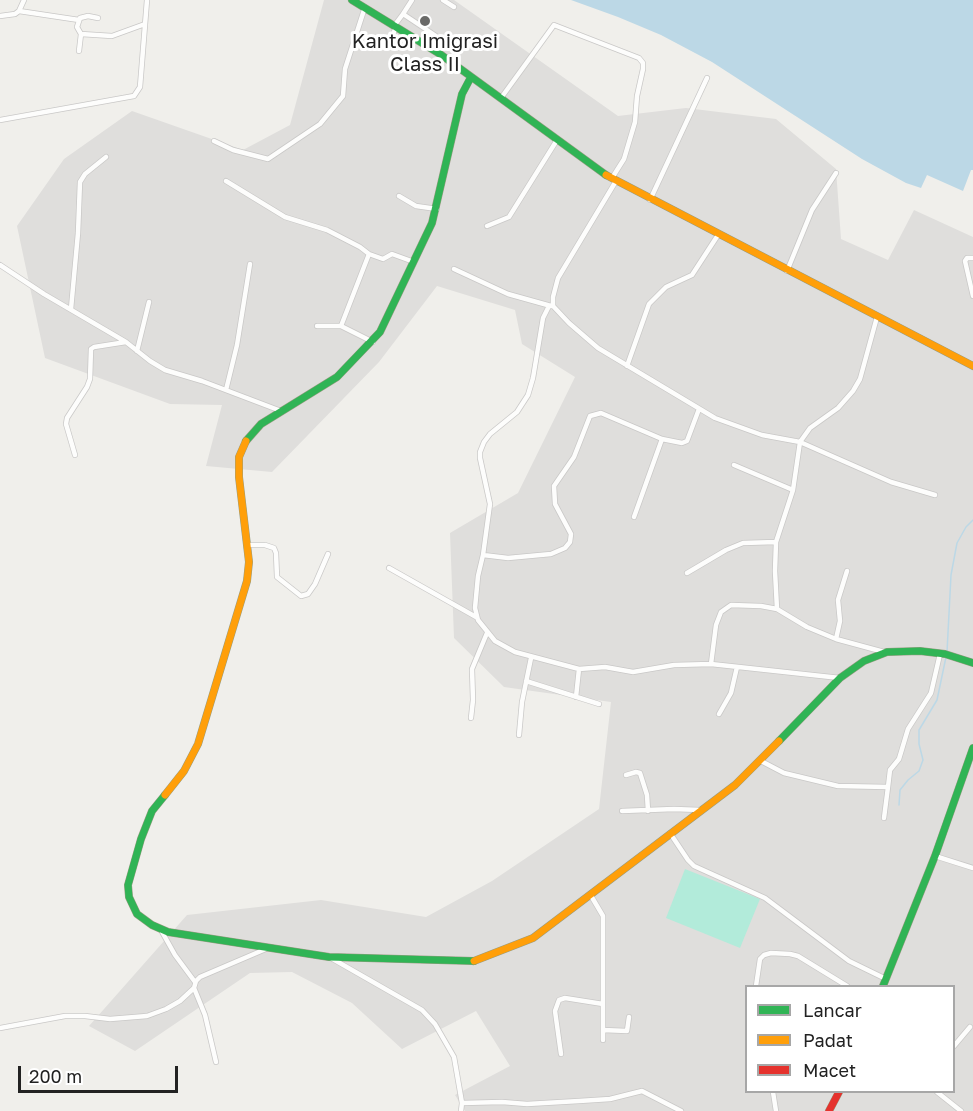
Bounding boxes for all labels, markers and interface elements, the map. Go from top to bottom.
marker: Kantor Imigrasi Class II [418,14,432,28]
place label: Kantor Imigrasi Class II [352,30,498,77]
legend [745,985,955,1093]
text: Lancar [803,999,862,1021]
text: Padat [803,1029,853,1051]
scale bar [21,1054,182,1092]
text: Macet [803,1059,856,1081]
text: 200 m [29,1065,82,1087]

